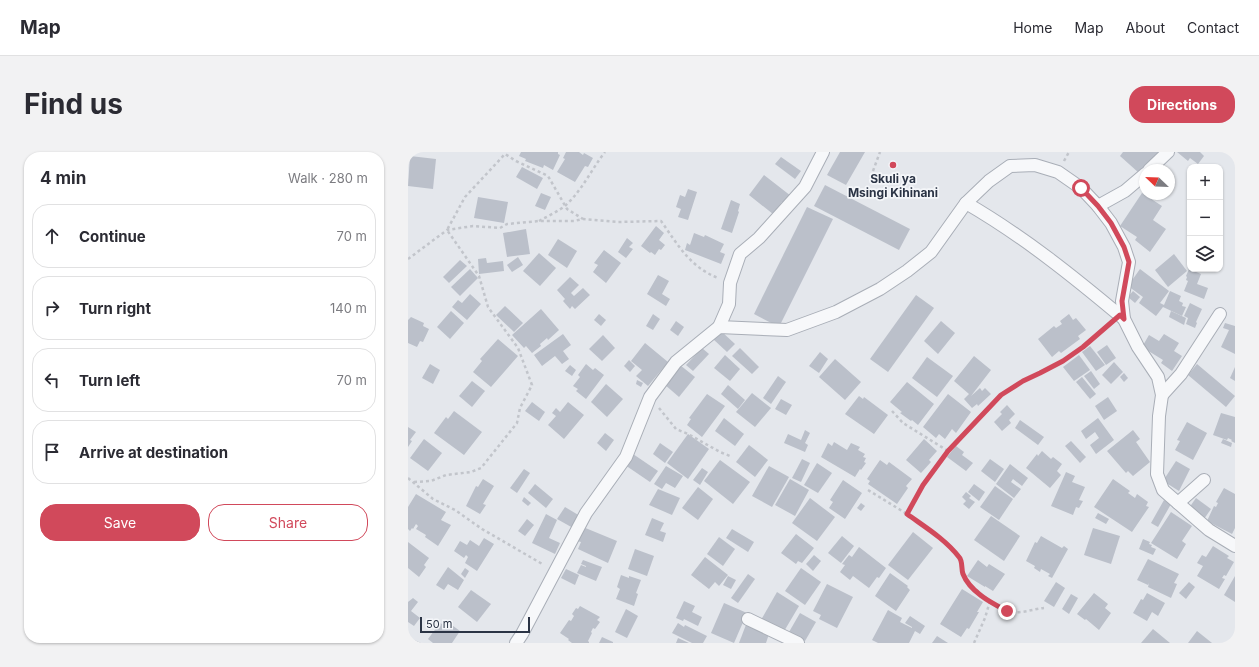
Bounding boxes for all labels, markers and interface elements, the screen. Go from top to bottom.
text: Map [20,16,61,39]
text: Home [1013,19,1052,36]
text: Map [1074,19,1104,36]
text: About [1126,19,1165,36]
text: Contact [1187,19,1239,36]
button: Directions [1129,86,1235,123]
text: Find us [24,87,123,121]
marker: Skuli ya Msingi Kihinani [888,160,898,170]
north arrow [1139,164,1175,200]
map controls [1187,164,1223,272]
button: + [1187,164,1223,200]
text: 4 min [40,168,86,188]
text: Walk · 280 m [288,170,368,186]
place label: Skuli ya Msingi Kihinani [848,171,938,200]
route start [1072,179,1090,197]
button: − [1187,200,1223,236]
icon: ahead [41,225,63,247]
text: Continue [79,227,146,246]
text: 70 m [337,228,367,244]
button: layers [1187,236,1223,272]
icon: right [41,297,63,319]
text: Turn right [79,299,151,318]
text: 140 m [330,300,367,316]
icon: left [41,369,63,391]
text: Turn left [79,371,140,390]
text: 70 m [337,372,367,388]
icon: arrive [41,441,63,463]
text: Arrive at destination [79,443,228,462]
button: Save [40,504,200,541]
button: Share [208,504,368,541]
route end [998,602,1016,620]
scale bar [420,615,530,634]
text: 50 m [426,617,452,631]

